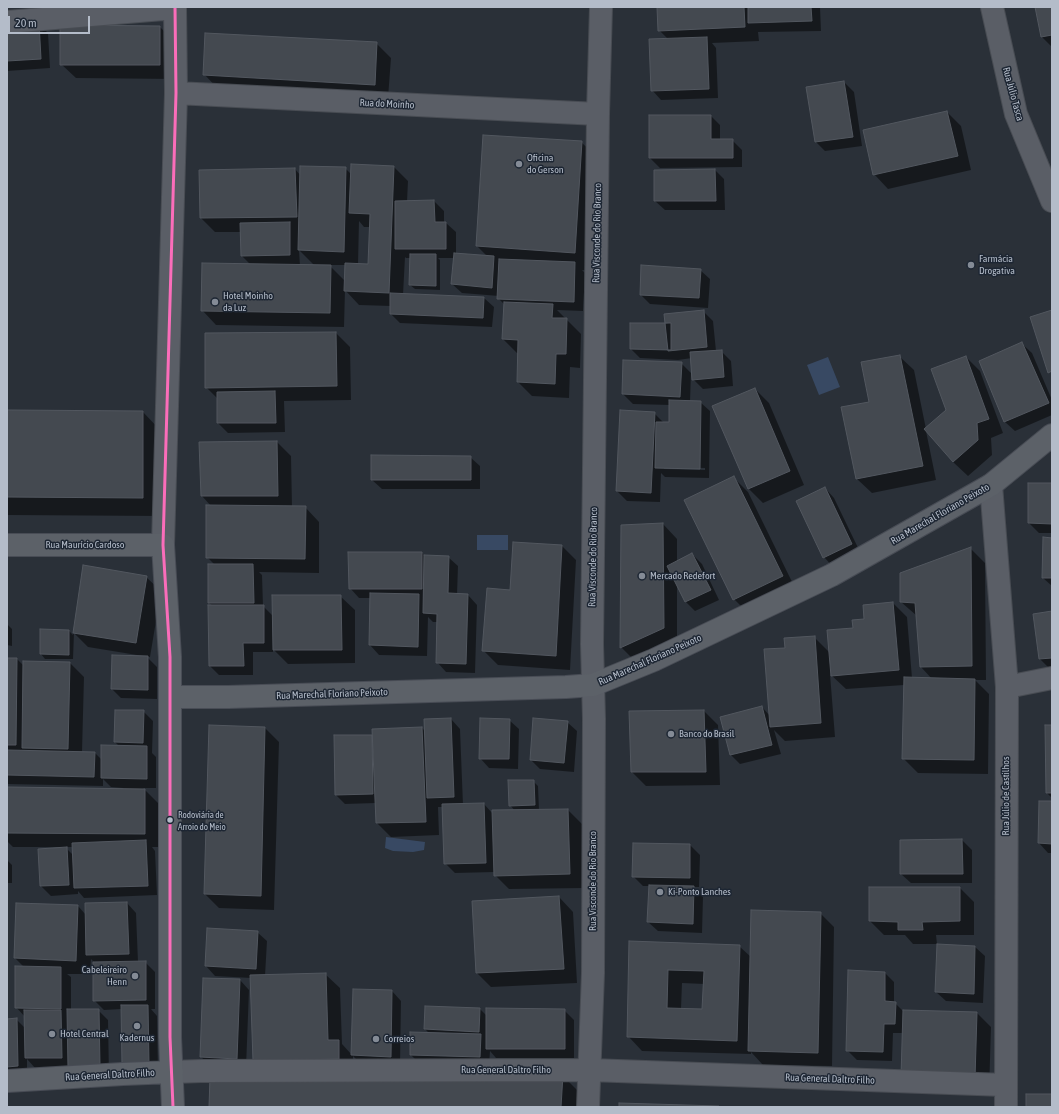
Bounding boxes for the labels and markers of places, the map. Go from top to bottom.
place label: Oficina do Gerson [527,152,564,176]
marker: Oficina do Gerson [514,159,524,169]
place label: Farmácia Drogativa [979,253,1015,276]
marker: Farmácia Drogativa [966,260,976,270]
place label: Hotel Moinho da Luz [223,290,273,314]
marker: Hotel Moinho da Luz [210,297,220,307]
place label: Mercado Redefort [650,570,715,582]
marker: Mercado Redefort [637,571,647,581]
place label: Banco do Brasil [679,728,734,740]
marker: Banco do Brasil [666,729,676,739]
place label: Rodoviária de Arroio do Meio [178,810,226,831]
marker: Rodoviária de Arroio do Meio [165,815,175,825]
place label: Ki-Ponto Lanches [668,886,731,898]
marker: Ki-Ponto Lanches [655,887,665,897]
place label: Cabeleireiro Henn [82,964,127,988]
marker: Cabeleireiro Henn [130,971,140,981]
marker: Kadernus [132,1021,142,1031]
place label: Hotel Central [60,1028,109,1040]
marker: Hotel Central [47,1029,57,1039]
place label: Kadernus [120,1032,154,1044]
place label: Correios [384,1033,414,1045]
marker: Correios [371,1034,381,1044]

